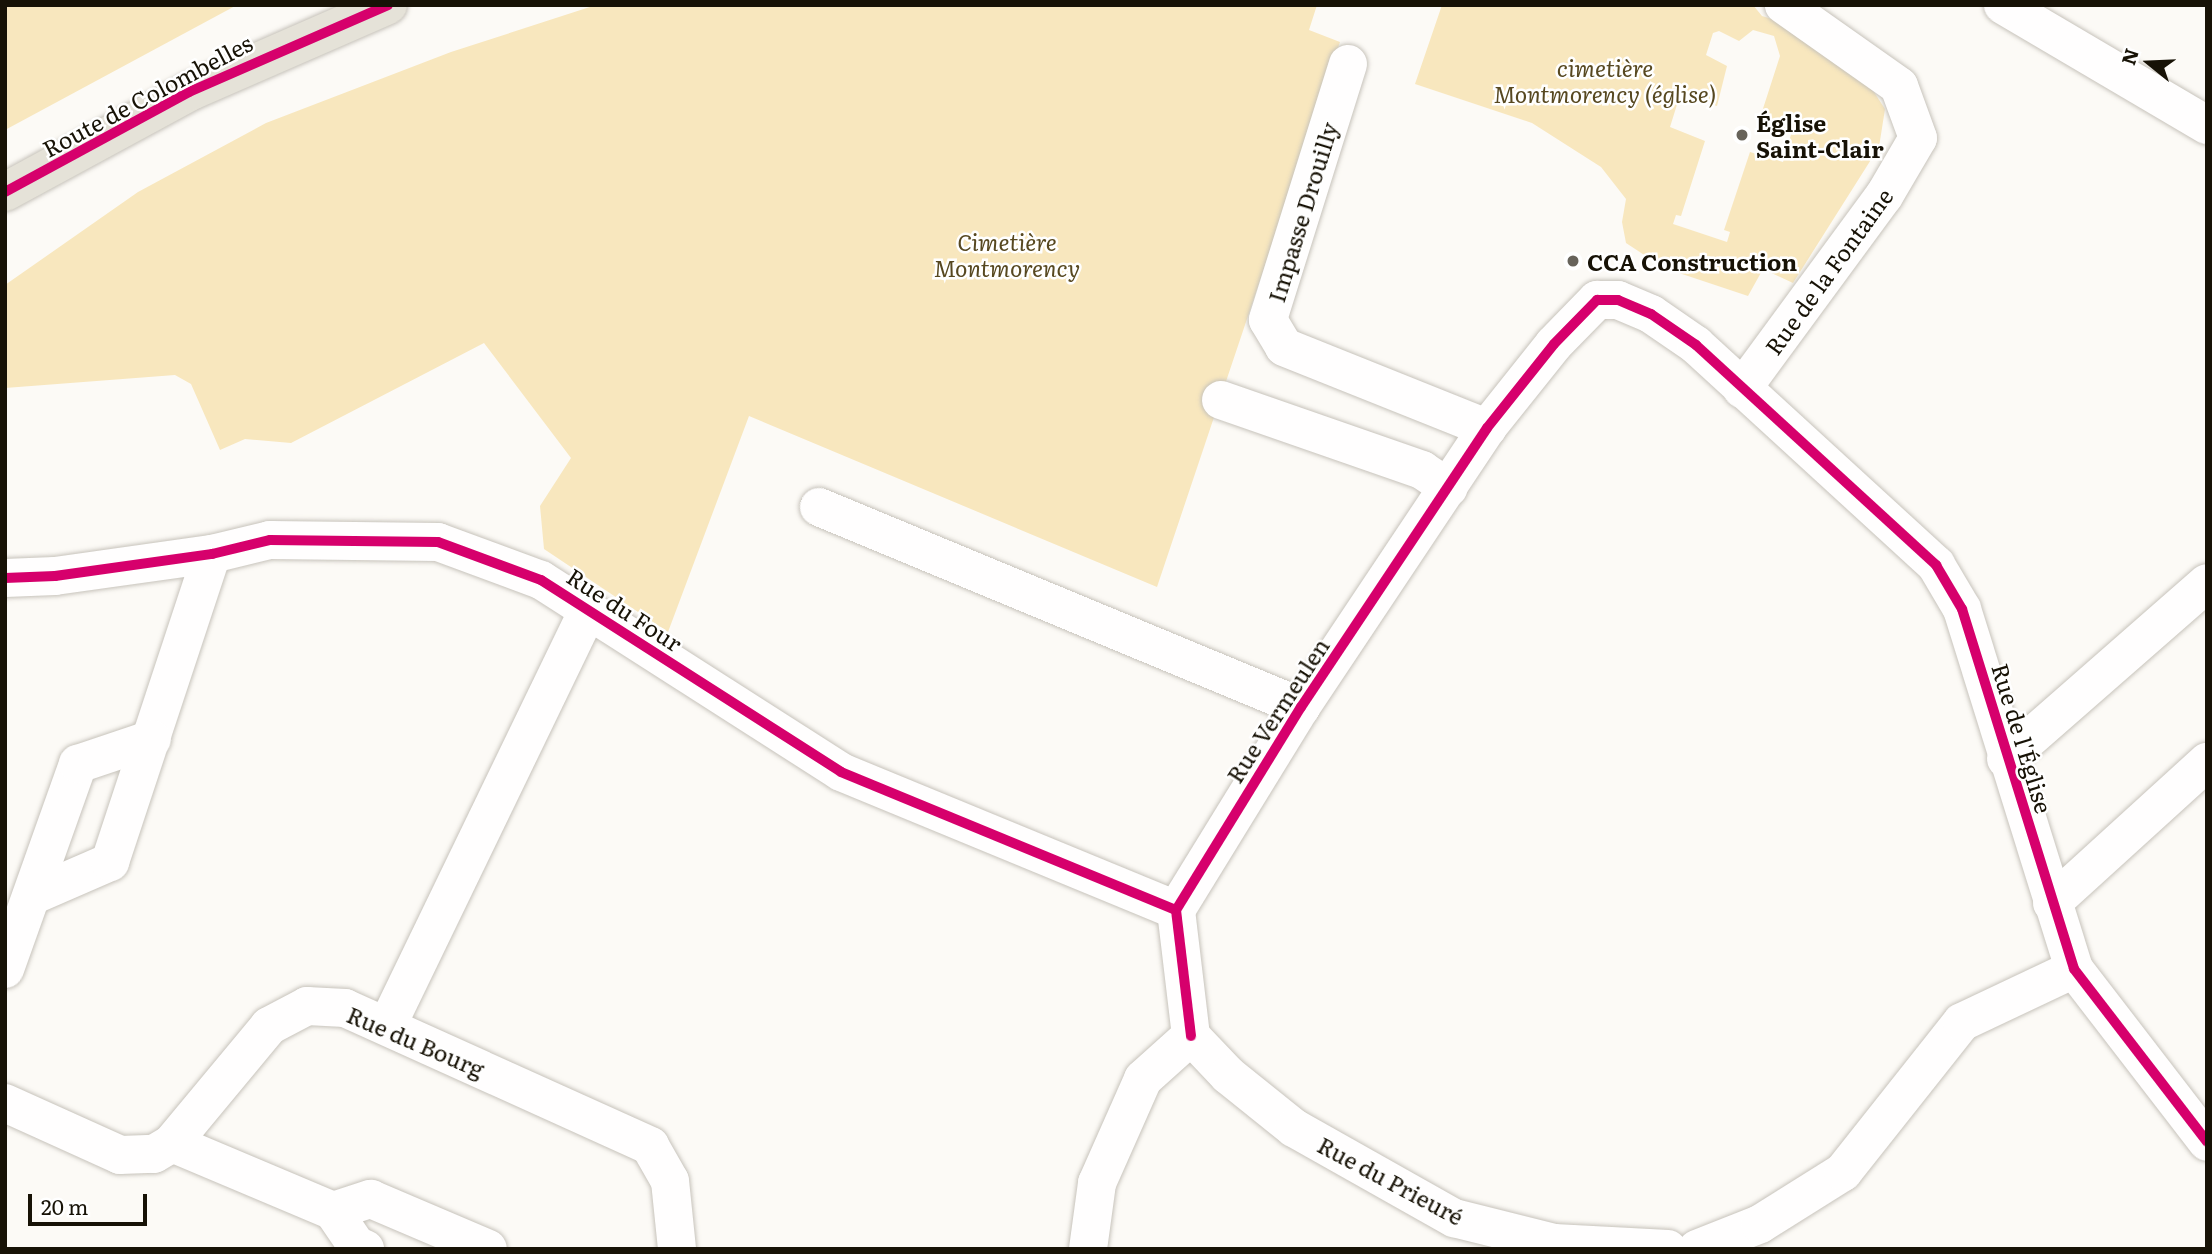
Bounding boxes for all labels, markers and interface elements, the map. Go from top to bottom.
street label: Route de Colombelles [37,28,257,162]
north arrow [2114,28,2184,98]
text: N [2113,45,2145,68]
park label: cimetière Montmorency (église) [1494,53,1716,107]
place label: Église Saint-Clair [1756,108,1884,162]
street label: Impasse Drouilly [1261,119,1343,305]
marker: Église Saint-Clair [1734,127,1750,143]
street label: Rue de la Fontaine [1758,182,1898,360]
park label: Cimetière Montmorency [934,227,1080,281]
place label: CCA Construction [1587,247,1797,275]
marker: CCA Construction [1565,253,1581,269]
street label: Rue du Four [562,562,688,656]
street label: Rue Vermeulen [1220,632,1334,788]
street label: Rue de l'Église [1987,660,2059,816]
street label: Rue du Bourg [343,1000,489,1082]
street label: Rue du Prieuré [1313,1130,1469,1230]
scale bar [32,1180,150,1224]
text: 20 m [41,1190,88,1221]

